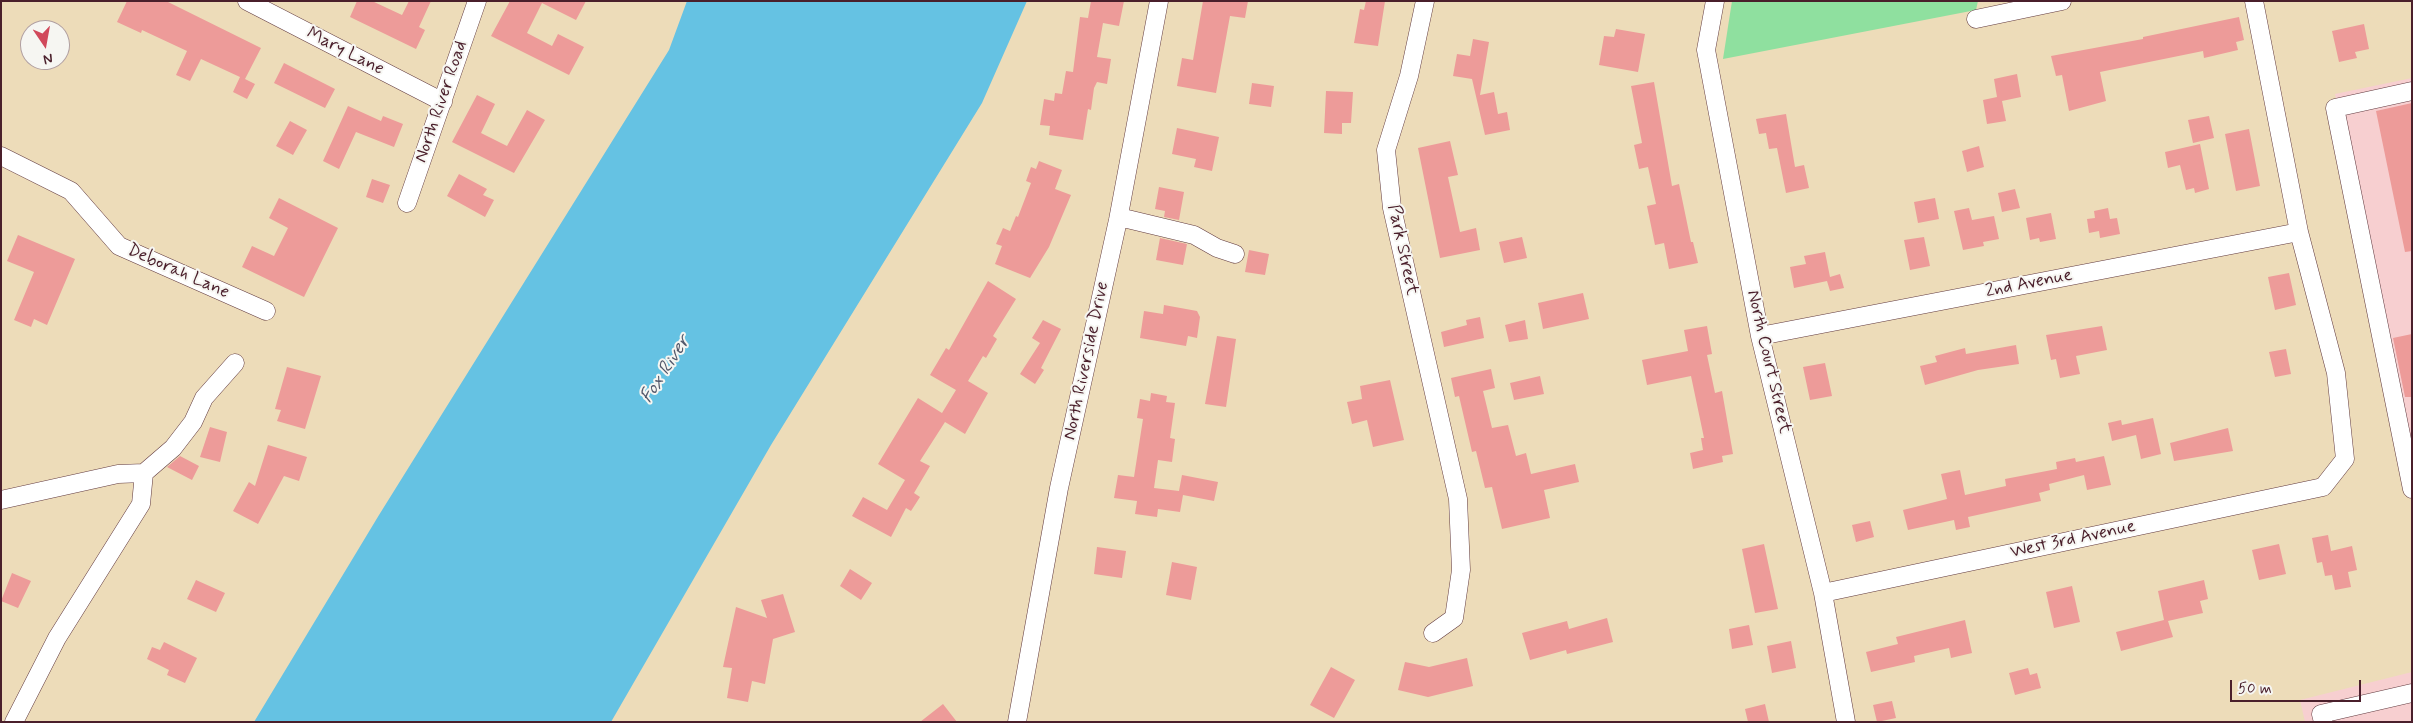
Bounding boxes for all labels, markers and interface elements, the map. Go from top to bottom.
north arrow [20,20,70,70]
street label: Mary Lane [303,23,387,81]
street label: North River Road [411,38,473,166]
text: N [41,49,54,68]
street label: Park Street [1382,203,1422,297]
street label: Deborah Lane [124,240,232,304]
street label: 2nd Avenue [1984,265,2074,303]
street label: North Riverside Drive [1060,280,1114,442]
street label: North Court Street [1741,288,1795,436]
water label: Fox River [636,332,696,408]
street label: West 3rd Avenue [2008,516,2138,564]
scale bar [2233,670,2364,702]
text: 50 m [2238,679,2272,699]

